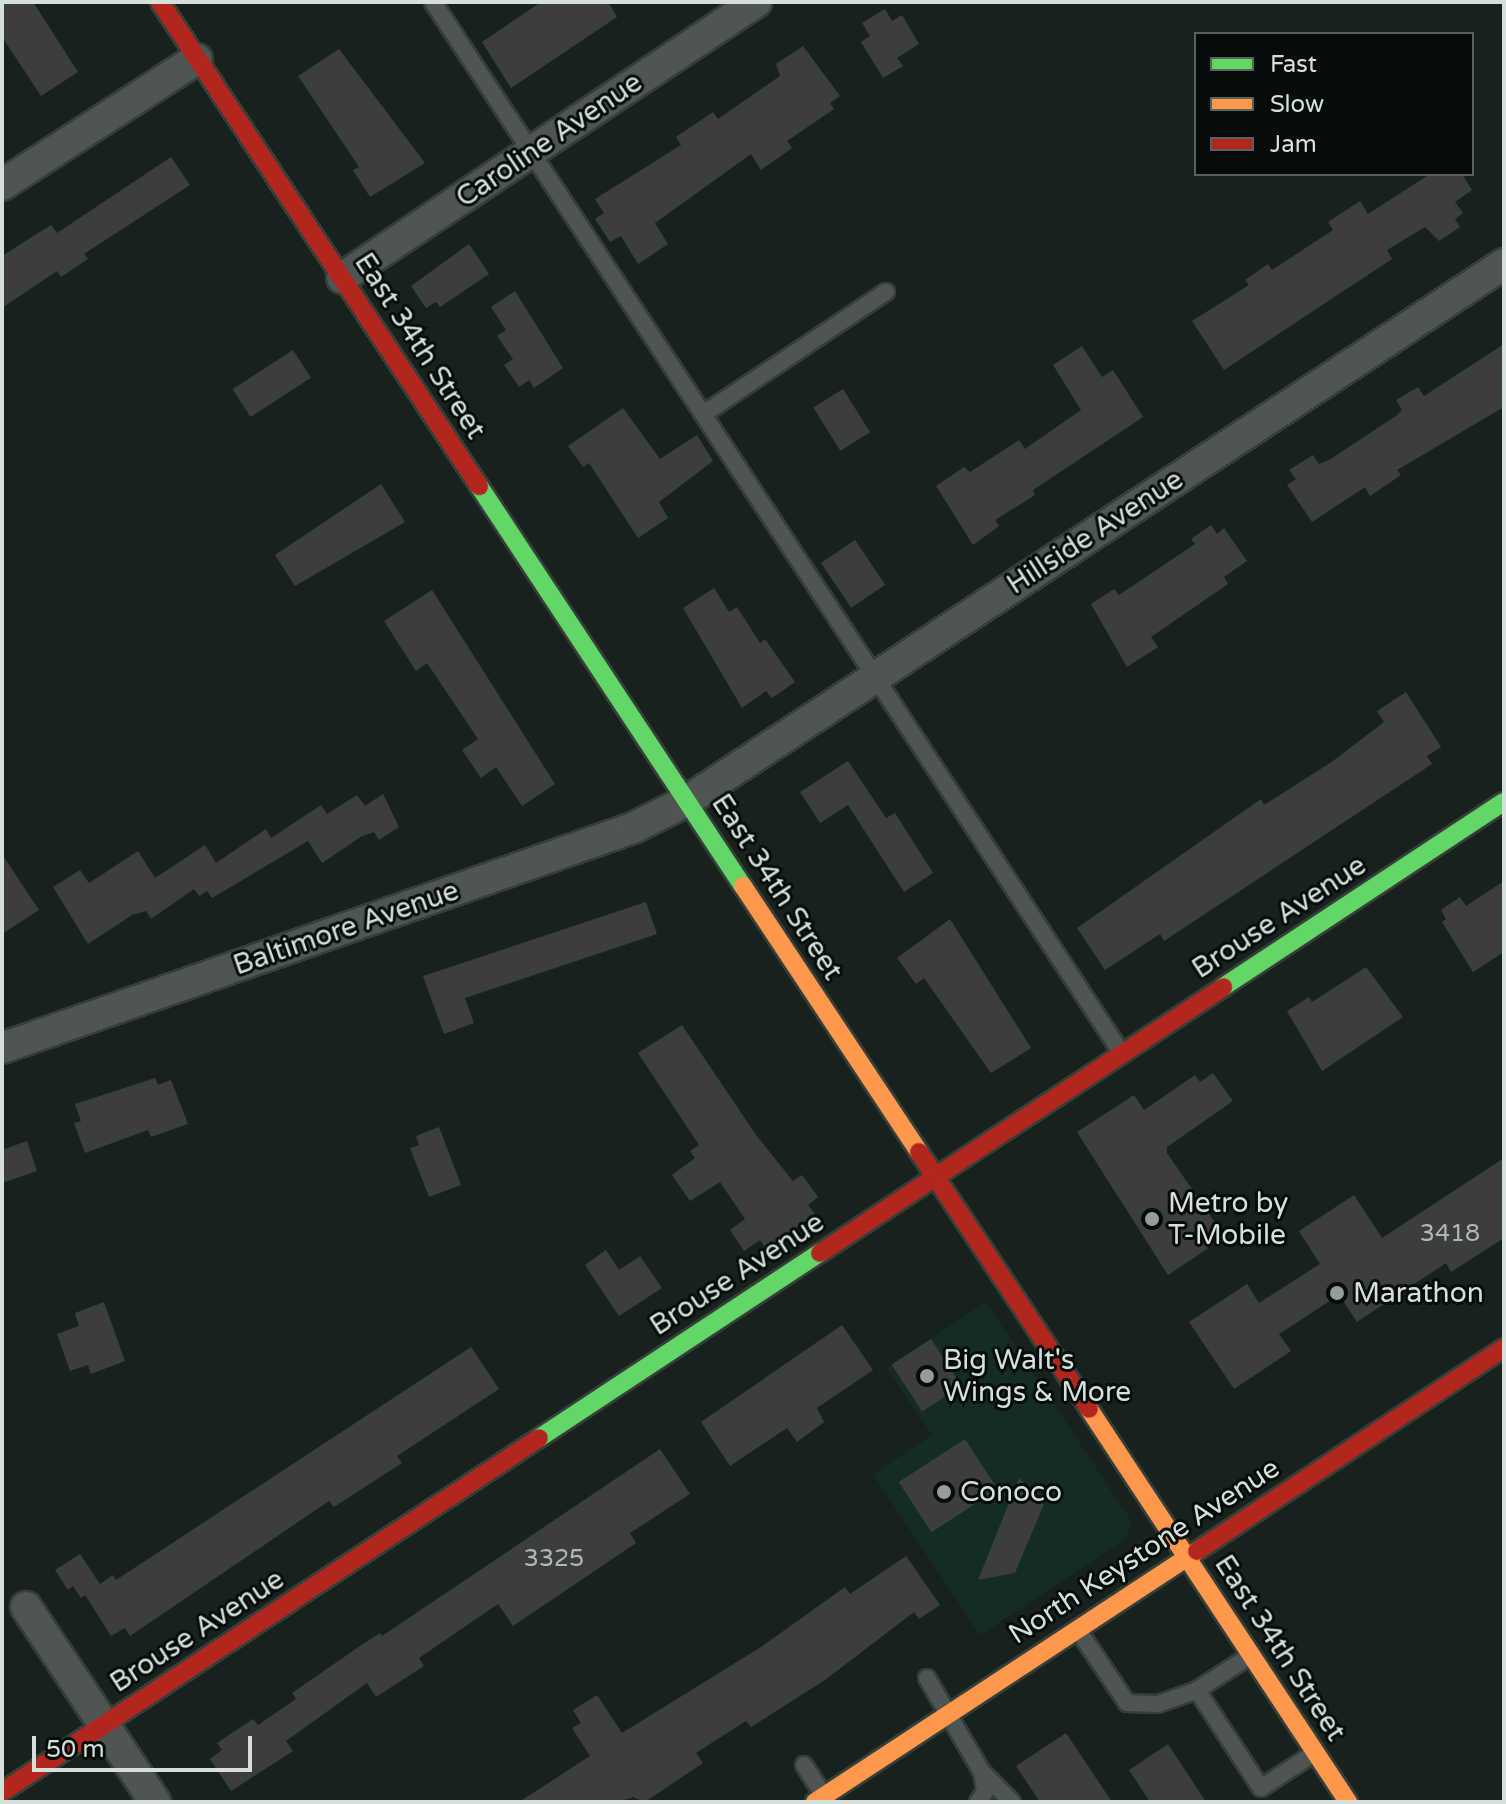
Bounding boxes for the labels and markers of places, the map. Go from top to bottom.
place label: Metro by T-Mobile [1168,1186,1288,1252]
marker: Metro by T-Mobile [1143,1210,1161,1228]
place label: Marathon [1353,1276,1484,1310]
marker: Marathon [1328,1284,1346,1302]
place label: Big Walt's Wings & More [943,1343,1131,1409]
marker: Big Walt's Wings & More [918,1367,936,1385]
place label: Conoco [960,1475,1062,1509]
marker: Conoco [935,1483,953,1501]

